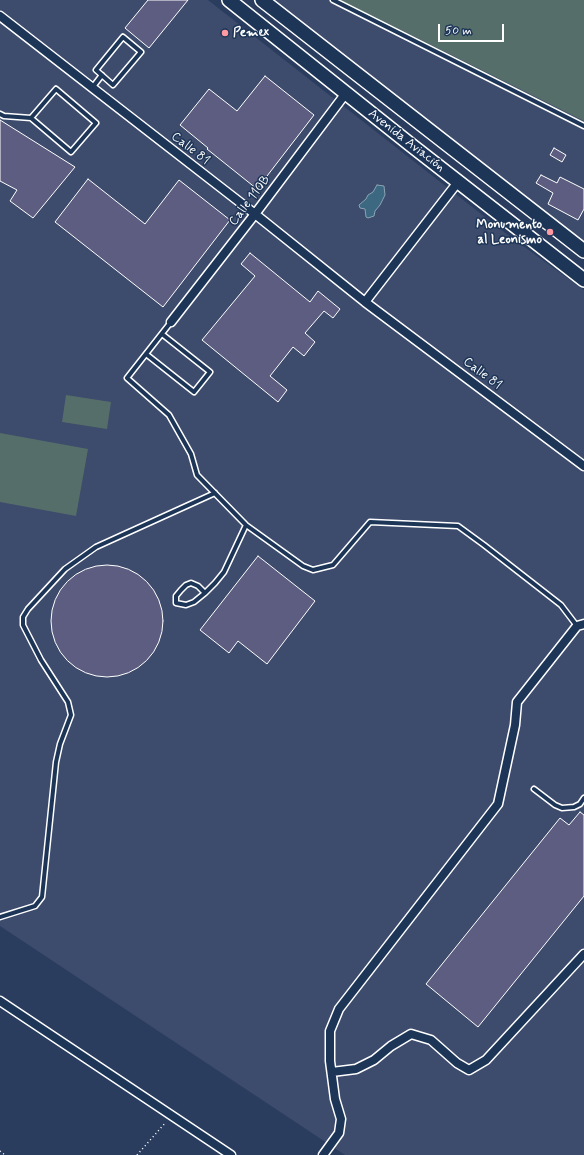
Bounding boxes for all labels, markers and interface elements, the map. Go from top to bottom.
scale bar [440,16,506,42]
text: 50 m [445,23,472,39]
place label: Pemex [233,25,269,41]
marker: Pemex [220,28,230,38]
street label: Avenida Aviación [365,106,447,176]
street label: Calle 81 [168,129,212,169]
street label: Calle 110B [226,173,274,229]
place label: Monumento al Leonismo [476,217,542,248]
marker: Monumento al Leonismo [545,227,555,237]
street label: Calle 81 [460,354,504,394]

